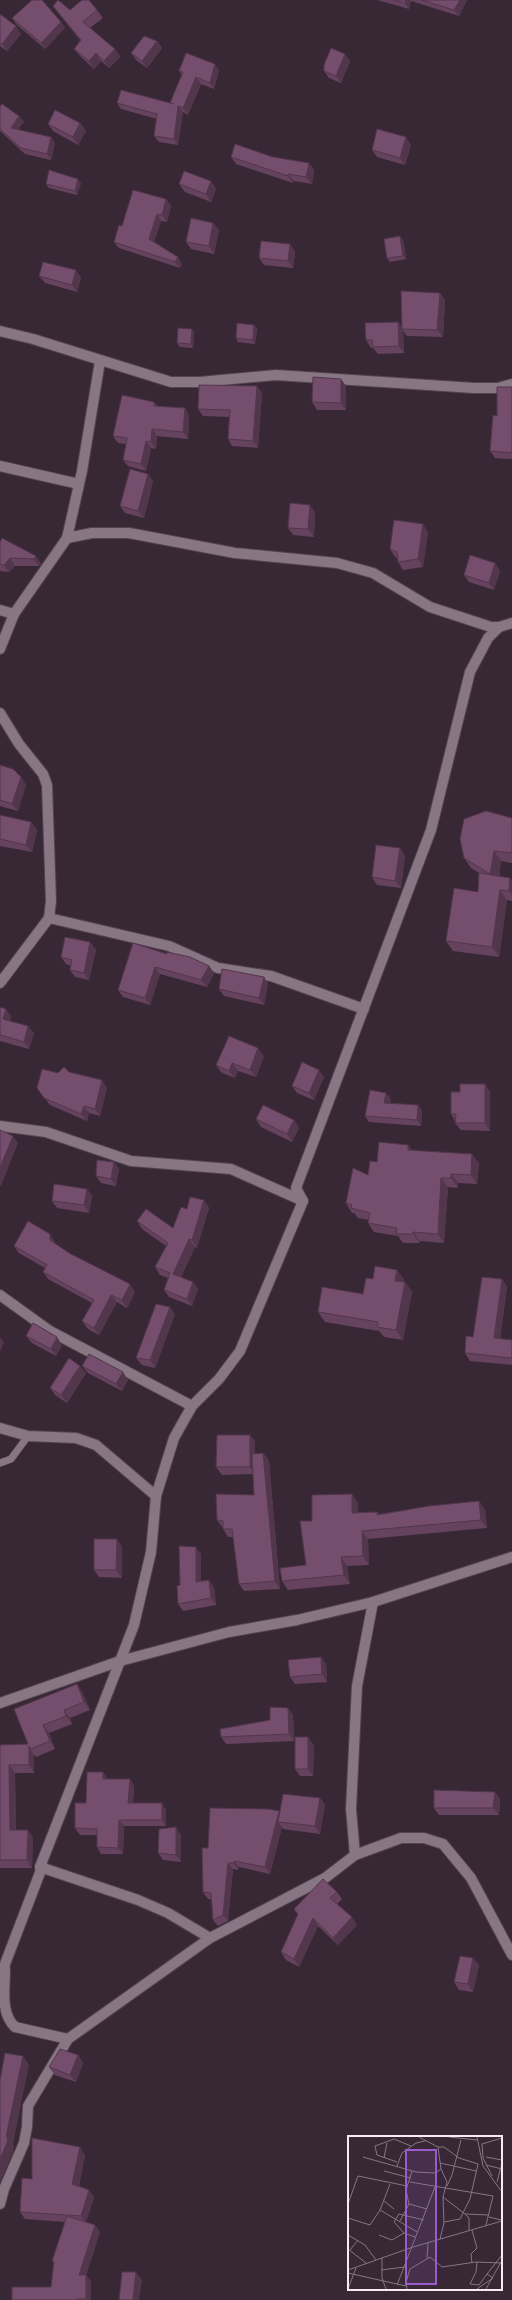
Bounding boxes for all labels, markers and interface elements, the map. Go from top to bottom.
inset map [348,2136,502,2290]

